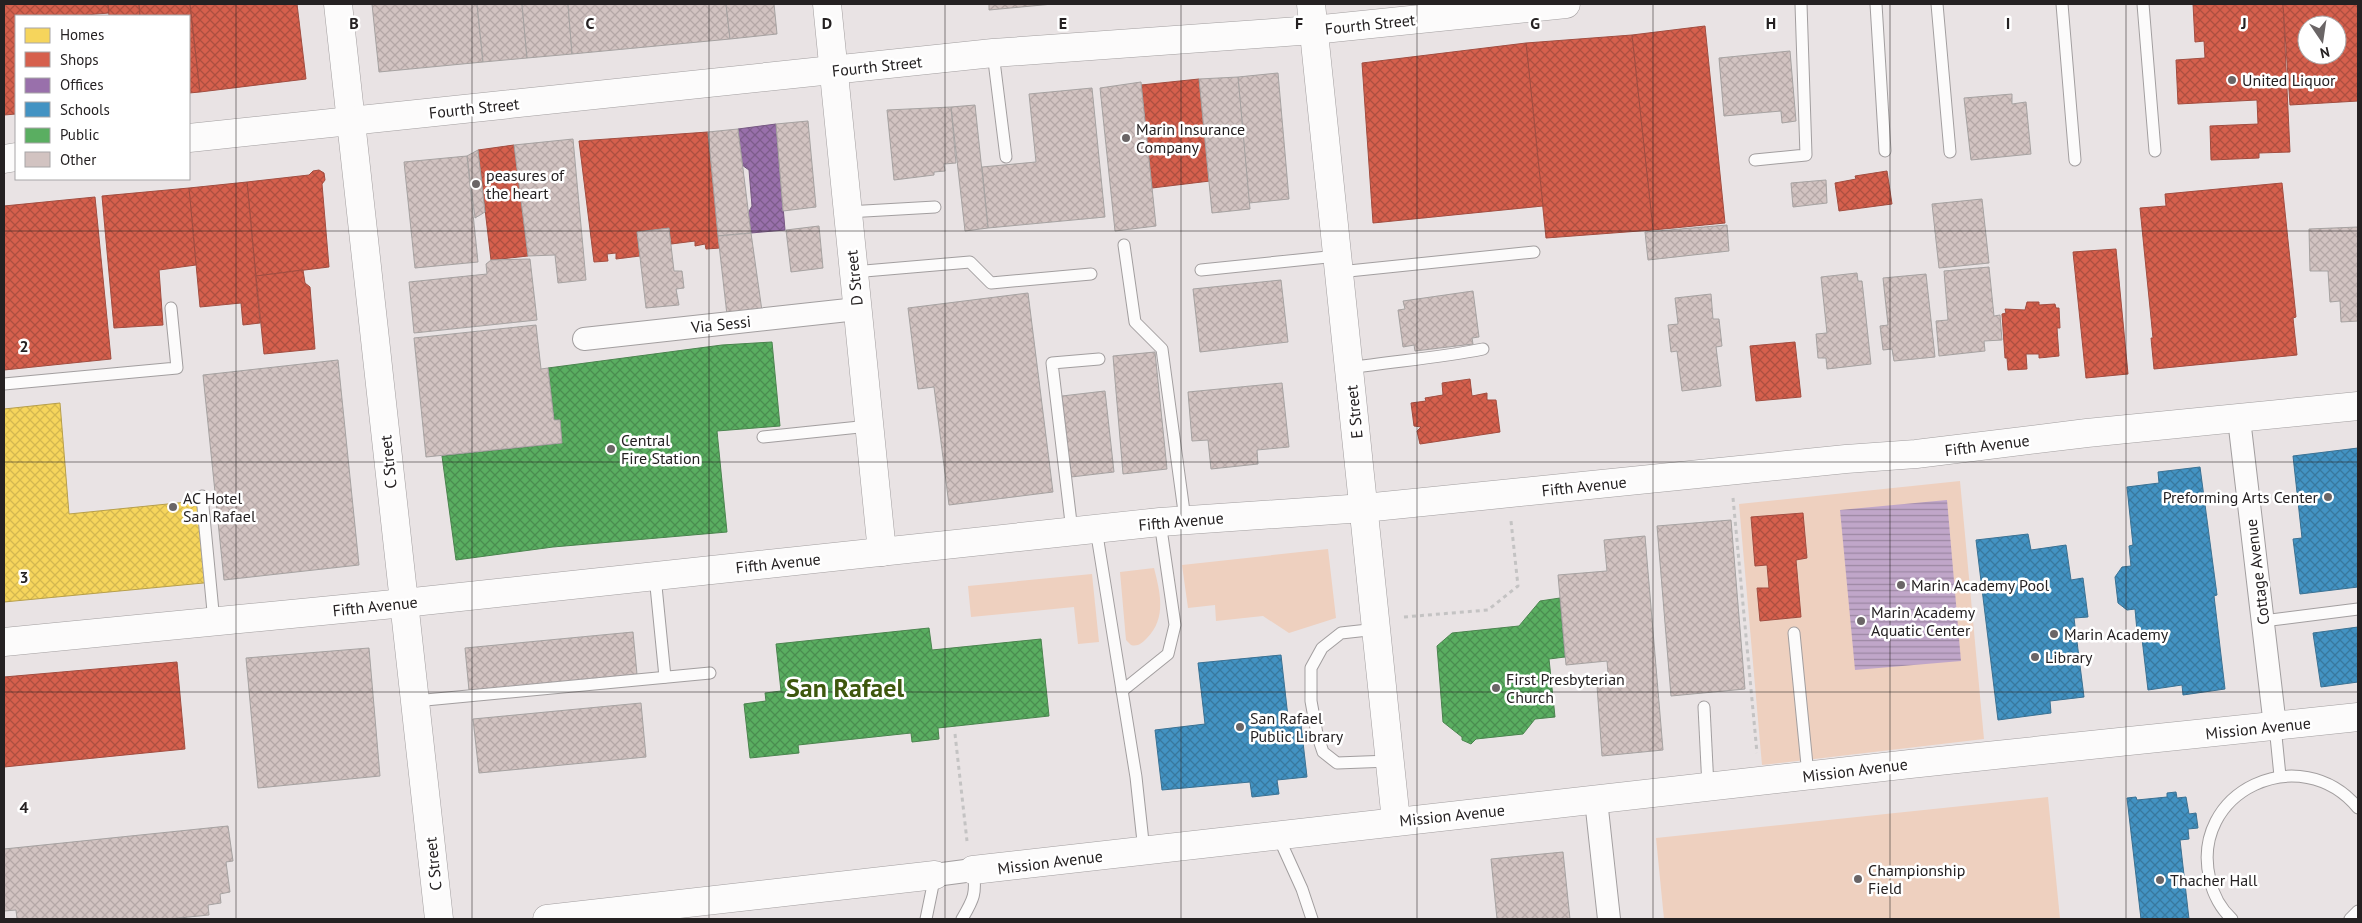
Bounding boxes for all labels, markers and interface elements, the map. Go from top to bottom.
street label: Fourth Street [1324,9,1417,39]
text: B [349,13,359,33]
text: C [586,13,595,33]
text: D [822,13,832,33]
text: E [1059,13,1067,33]
text: F [1295,13,1303,33]
text: G [1530,13,1540,33]
text: H [1766,13,1776,33]
text: I [2006,13,2010,33]
text: J [2240,13,2247,33]
legend [15,15,190,180]
north arrow [2297,15,2347,65]
text: Homes [60,25,104,44]
text: N [2318,43,2331,62]
text: Shops [60,50,99,69]
street label: Fourth Street [831,51,924,81]
place label: United Liquor [2242,70,2336,90]
marker: United Liquor [2226,74,2238,86]
text: Offices [60,75,104,94]
street label: Fourth Street [428,93,521,123]
text: Schools [60,100,110,119]
place label: Marin Insurance Company [1136,119,1245,157]
text: Public [60,125,99,144]
marker: Marin Insurance Company [1120,132,1132,144]
text: Other [60,150,96,169]
place label: peasures of the heart [486,165,565,203]
marker: peasures of the heart [470,178,482,190]
street label: D Street [841,249,867,307]
street label: Via Sessi [689,311,752,337]
text: 2 [19,336,29,356]
street label: E Street [1341,384,1367,440]
place label: Central Fire Station [621,430,700,468]
street label: Fifth Avenue [1943,430,2031,460]
street label: C Street [375,434,401,490]
marker: Central Fire Station [605,443,617,455]
street label: Fifth Avenue [1541,472,1627,500]
place label: Preforming Arts Center [2163,487,2319,507]
place label: AC Hotel San Rafael [183,488,256,526]
marker: Preforming Arts Center [2322,491,2334,503]
marker: AC Hotel San Rafael [167,501,179,513]
street label: Fifth Avenue [1138,507,1224,535]
street label: Cottage Avenue [2241,518,2273,626]
street label: Fifth Avenue [735,549,821,577]
text: 3 [19,567,29,587]
place label: Marin Academy Pool [1911,575,2050,595]
marker: Marin Academy Pool [1895,579,1907,591]
street label: Fifth Avenue [332,592,418,620]
place label: Marin Academy Aquatic Center [1871,602,1976,640]
marker: Marin Academy Aquatic Center [1855,615,1867,627]
place label: Marin Academy [2064,624,2169,644]
marker: Marin Academy [2048,628,2060,640]
place label: Library [2045,647,2093,667]
marker: Library [2029,651,2041,663]
place label: First Presbyterian Church [1506,669,1625,707]
district label: San Rafael [786,671,904,704]
marker: First Presbyterian Church [1490,682,1502,694]
place label: San Rafael Public Library [1250,708,1344,746]
street label: Mission Avenue [2204,713,2312,743]
marker: San Rafael Public Library [1234,721,1246,733]
street label: Mission Avenue [1801,754,1909,786]
text: 4 [19,797,29,817]
street label: Mission Avenue [1398,800,1506,830]
street label: C Street [420,836,446,892]
street label: Mission Avenue [996,846,1104,878]
place label: Championship Field [1868,860,1966,898]
place label: Thacher Hall [2170,870,2258,890]
marker: Championship Field [1852,873,1864,885]
marker: Thacher Hall [2154,874,2166,886]

